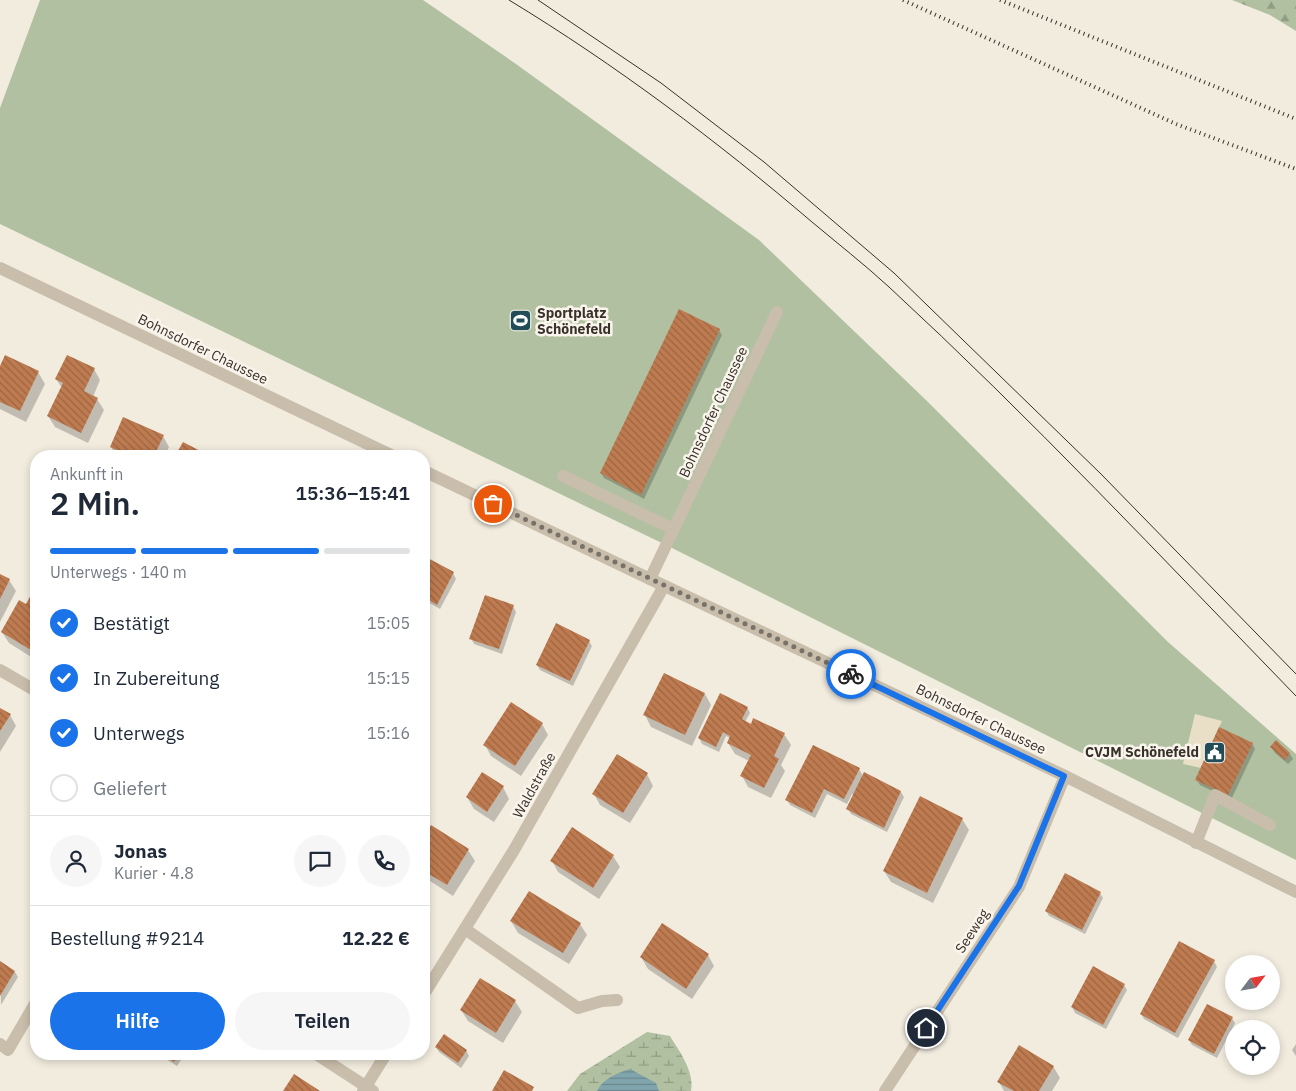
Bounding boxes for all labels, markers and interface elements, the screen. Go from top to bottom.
place label: Sportplatz Schönefeld [537,304,611,338]
sports icon: Sportplatz Schönefeld [509,309,533,333]
street label: Bohnsdorfer Chaussee [135,310,271,388]
street label: Bohnsdorfer Chaussee [675,343,751,480]
text: Ankunft in [50,464,123,484]
text: 15:36–15:41 [296,481,410,505]
text: 2 Min. [50,482,140,524]
pin [472,483,514,525]
icon: bag [479,490,507,518]
text: Unterwegs · 140 m [50,562,187,582]
icon: check [50,609,78,637]
text: Bestätigt [93,611,170,635]
text: 15:05 [367,613,410,633]
courier [826,649,876,699]
icon: bike [837,660,865,688]
icon: check [50,664,78,692]
text: In Zubereitung [93,666,219,690]
text: 15:15 [367,668,410,688]
street label: Bohnsdorfer Chaussee [913,680,1049,758]
icon: check [50,719,78,747]
text: Unterwegs [93,721,185,745]
text: 15:16 [367,723,410,743]
public building icon: CVJM Schönefeld [1203,740,1227,764]
place label: CVJM Schönefeld [1085,743,1199,761]
street label: Waldstraße [509,749,560,821]
text: Geliefert [93,776,167,800]
button: person [50,835,102,887]
button: chat [294,835,346,887]
button: phone [358,835,410,887]
text: Jonas [114,839,167,863]
text: Kurier · 4.8 [114,863,194,883]
street label: Seeweg [951,905,993,957]
text: Bestellung #9214 [50,926,204,950]
text: 12.22 € [342,926,410,950]
north arrow [1225,955,1280,1010]
map controls [1225,955,1280,1075]
button: Hilfe [50,992,225,1050]
button: Teilen [235,992,410,1050]
pin [905,1007,947,1049]
icon: home [912,1014,940,1042]
button: locate [1225,1020,1280,1075]

